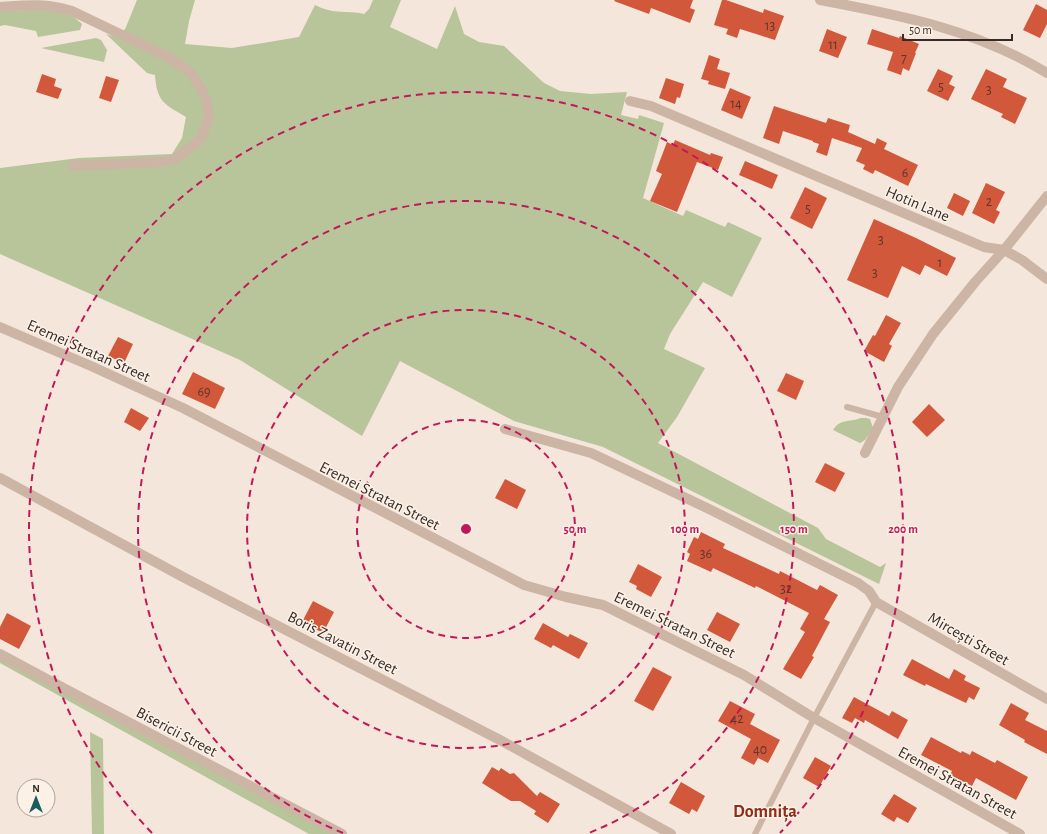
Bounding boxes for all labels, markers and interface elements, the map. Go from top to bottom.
scale bar [903,16,1012,42]
house number: 13 [765,19,776,33]
text: 50 m [909,24,932,36]
house number: 11 [828,38,838,52]
house number: 7 [901,51,907,65]
house number: 5 [938,80,944,94]
house number: 3 [986,83,992,97]
house number: 14 [730,97,742,111]
house number: 6 [902,166,908,180]
street label: Hotin Lane [883,183,952,225]
house number: 2 [986,195,992,209]
house number: 5 [805,202,811,216]
house number: 3 [878,233,884,247]
house number: 1 [938,256,942,270]
house number: 3 [872,266,878,280]
street label: Eremei Stratan Street [25,317,152,385]
house number: 69 [197,385,211,399]
street label: Eremei Stratan Street [317,459,442,533]
centre of rings [459,522,473,536]
text: 50 m [564,523,587,535]
text: 100 m [671,523,699,535]
text: 150 m [780,523,808,535]
text: 200 m [888,523,918,535]
house number: 36 [700,547,712,561]
house number: 32 [780,582,792,596]
street label: Eremei Stratan Street [611,589,738,661]
street label: Boris Zavatin Street [285,608,400,677]
street label: Mircești Street [924,609,1012,670]
street label: Bisericii Street [133,704,220,760]
house number: 42 [730,712,744,726]
house number: 40 [753,743,767,757]
street label: Eremei Stratan Street [896,744,1019,822]
north arrow [16,778,56,818]
text: N [32,783,40,794]
district label: Domnița [733,803,797,823]

